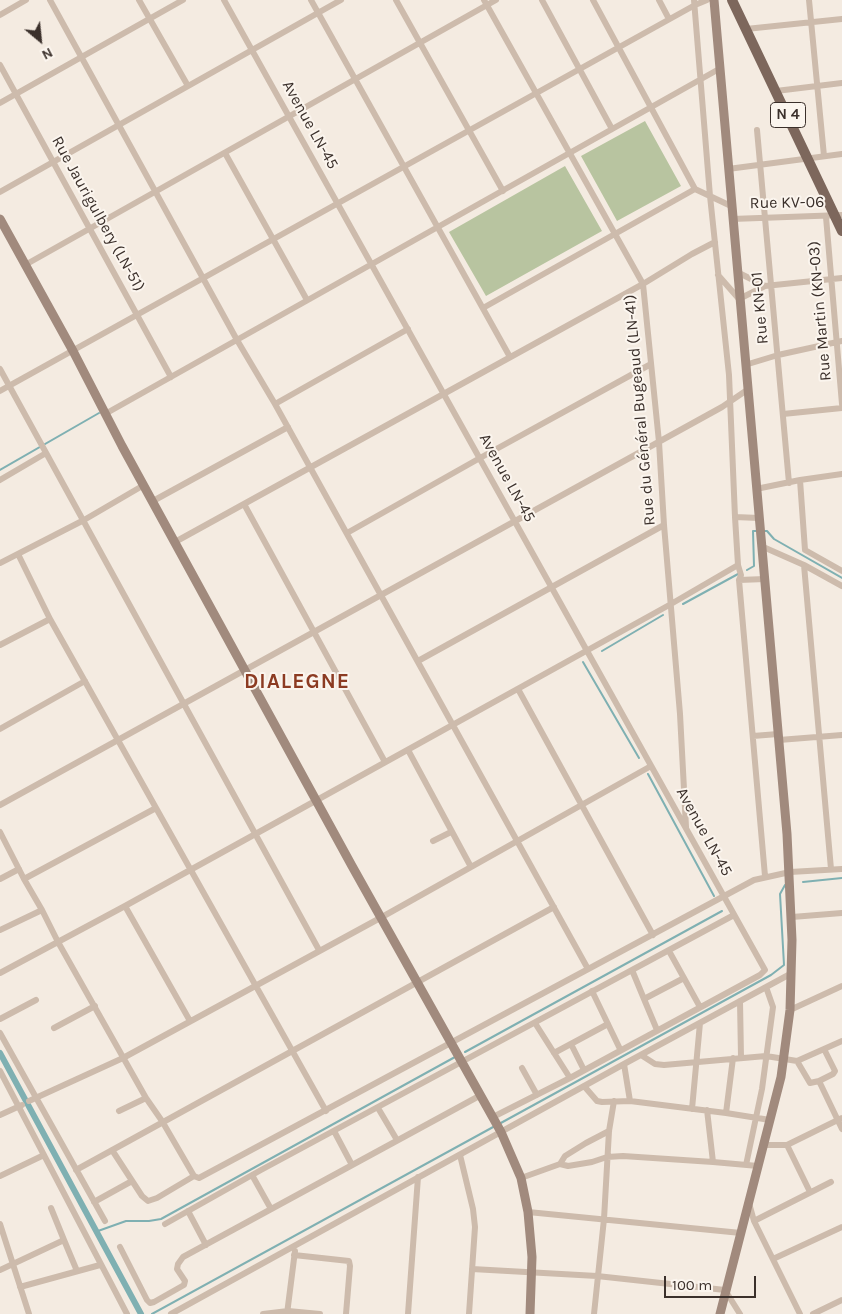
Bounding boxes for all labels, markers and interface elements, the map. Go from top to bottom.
north arrow [15,15,65,65]
text: N [39,44,56,64]
street label: Avenue LN-45 [278,77,342,173]
road number: N 4 [770,102,806,128]
street label: Rue Jaurigulbery (LN-51) [47,133,149,295]
street label: Rue KV-06 [750,193,824,213]
street label: Rue Martin (KN-03) [804,240,836,382]
street label: Rue KN-01 [747,271,773,345]
street label: Rue du Général Bugeaud (LN-41) [620,294,660,526]
street label: Avenue LN-45 [475,430,539,526]
district label: DIALEGNE [243,669,351,695]
street label: Avenue LN-45 [672,784,736,880]
scale bar [667,1266,760,1298]
text: 100 m [672,1276,712,1294]

